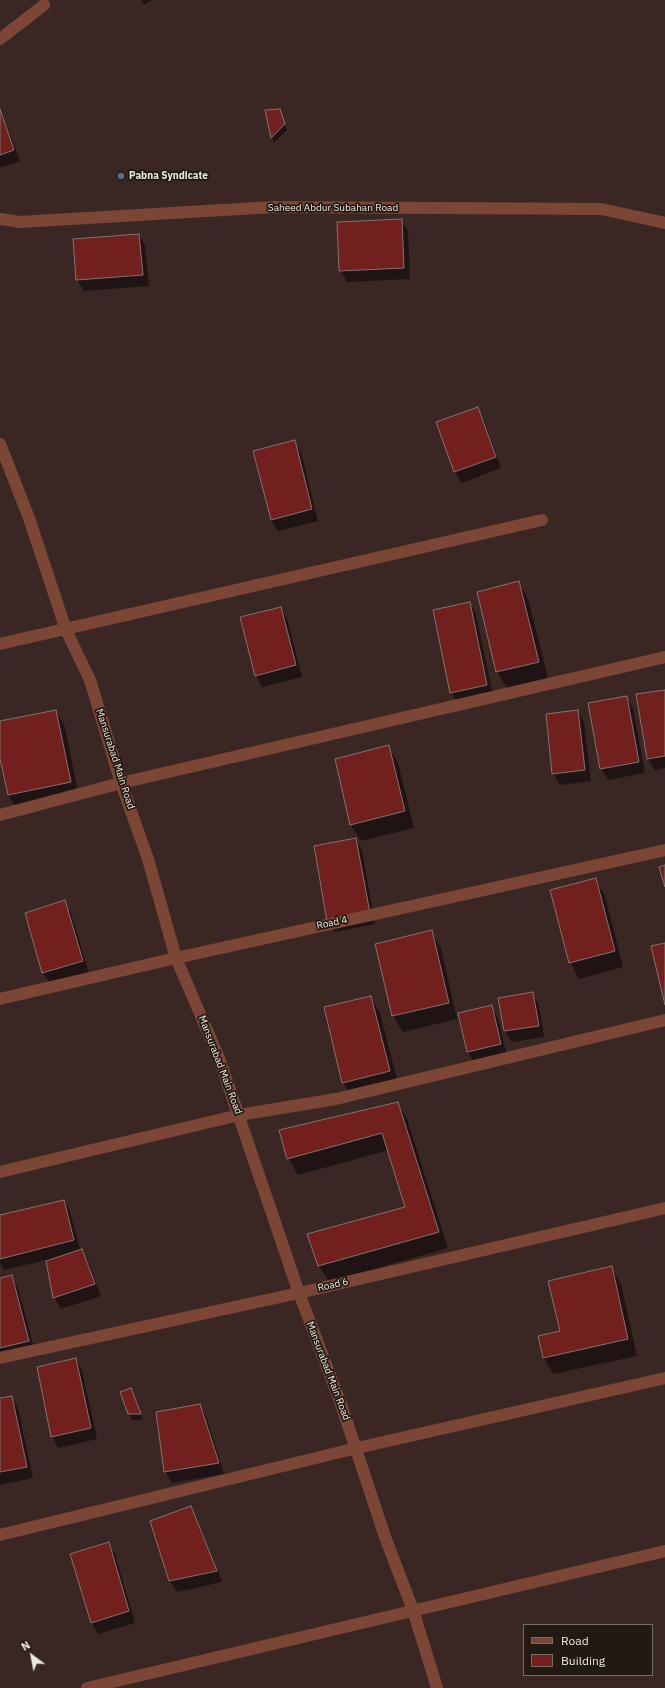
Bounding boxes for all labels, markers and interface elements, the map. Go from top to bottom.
place label: Pabna Syndicate [129,170,208,182]
marker: Pabna Syndicate [116,171,126,181]
street label: Saheed Abdur Subahan Road [268,202,398,214]
street label: Mansurabad Main Road [93,707,137,811]
street label: Road 4 [315,914,349,932]
street label: Mansurabad Main Road [196,1014,244,1116]
street label: Road 6 [316,1276,350,1294]
street label: Mansurabad Main Road [304,1320,352,1422]
legend [523,1624,653,1676]
text: Road [561,1633,589,1648]
north arrow [12,1636,52,1676]
text: N [19,1638,33,1654]
text: Building [561,1653,605,1668]

